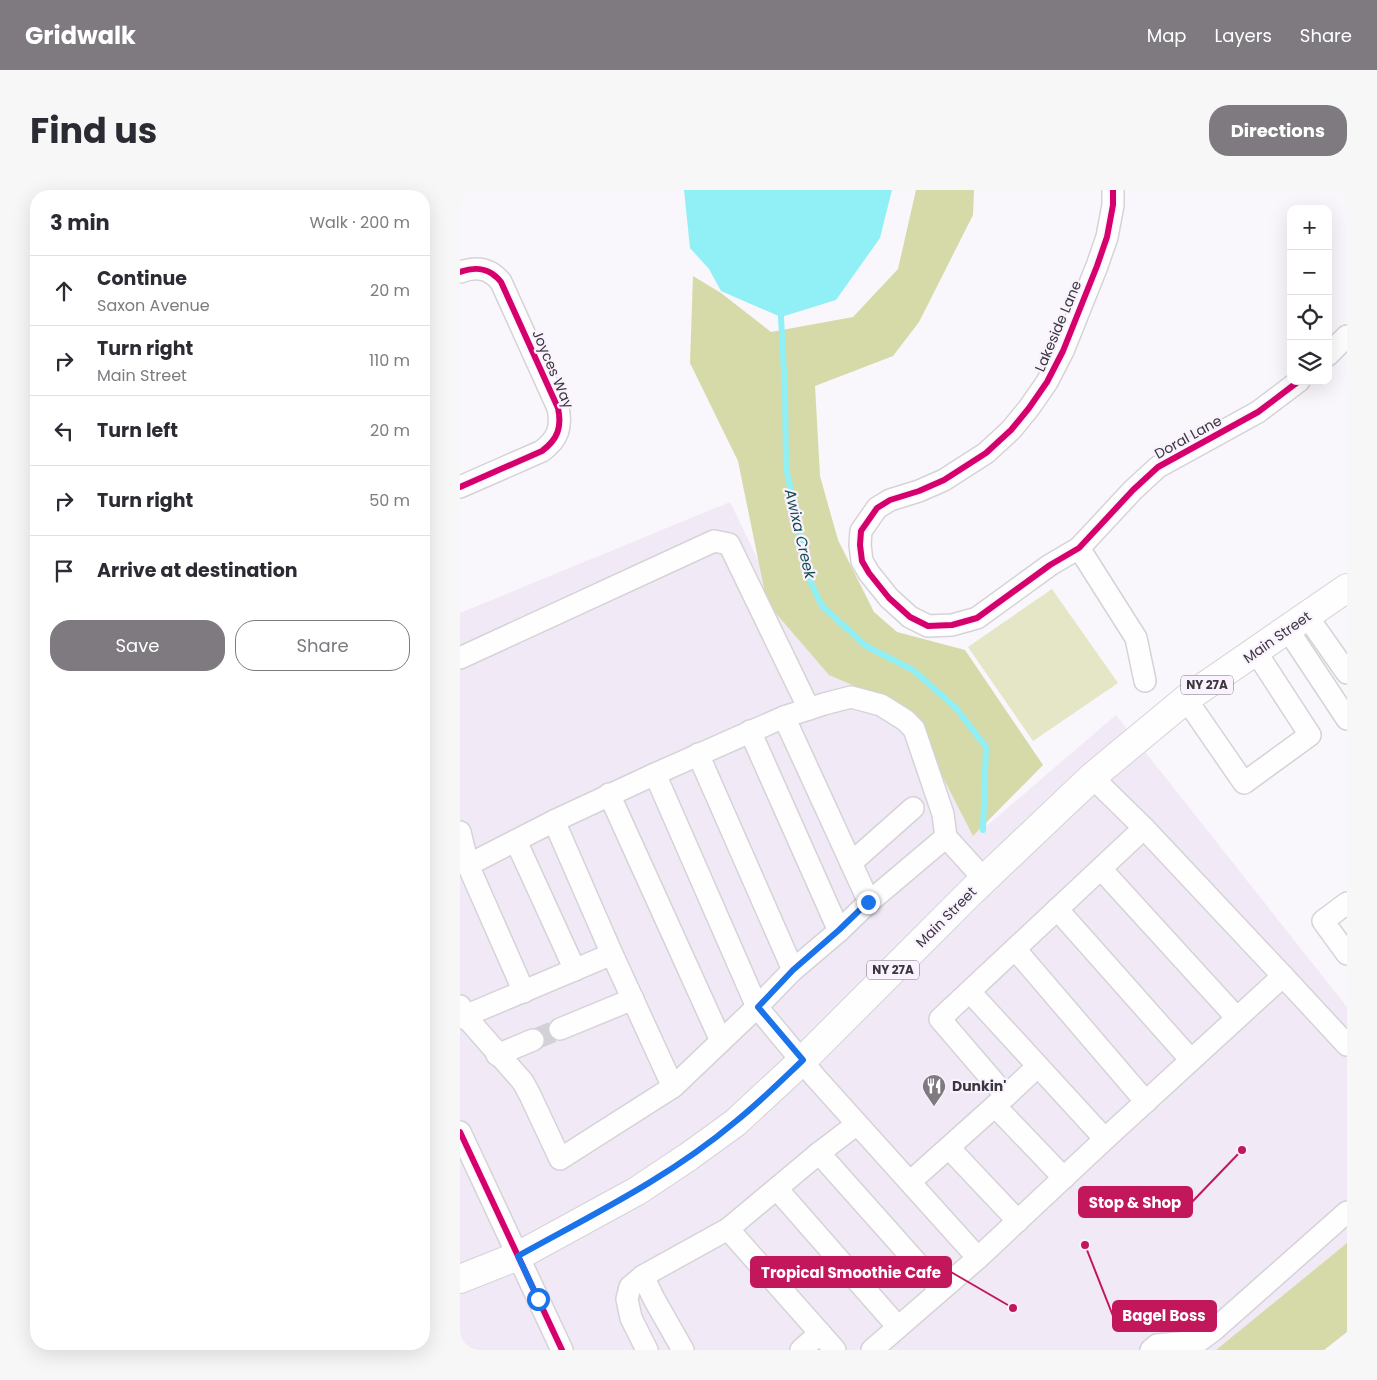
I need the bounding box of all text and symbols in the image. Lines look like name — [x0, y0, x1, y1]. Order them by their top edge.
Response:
text: Gridwalk — [25, 19, 136, 52]
text: Map — [1147, 23, 1187, 48]
text: Layers — [1215, 23, 1272, 48]
text: Share — [1300, 23, 1352, 48]
button: Directions — [1209, 105, 1347, 156]
text: Find us — [30, 106, 157, 155]
map controls — [1287, 205, 1332, 385]
button: + — [1287, 205, 1332, 250]
text: 3 min — [50, 208, 110, 237]
text: Walk · 200 m — [309, 211, 410, 234]
button: − — [1287, 250, 1332, 295]
text: Continue — [97, 265, 187, 292]
icon: ahead — [50, 277, 78, 305]
street label: Lakeside Lane — [1030, 277, 1086, 375]
text: 20 m — [370, 279, 410, 302]
text: Saxon Avenue — [97, 294, 210, 317]
button: locate — [1287, 295, 1332, 340]
street label: Joyces Way — [527, 327, 579, 411]
text: Turn right — [97, 335, 193, 362]
button: layers — [1287, 340, 1332, 385]
icon: right — [50, 347, 78, 375]
text: 110 m — [369, 349, 410, 372]
text: Main Street — [97, 364, 187, 387]
street label: Doral Lane — [1151, 410, 1225, 464]
icon: left — [50, 417, 78, 445]
text: Turn left — [97, 417, 178, 444]
text: 20 m — [370, 419, 410, 442]
water label: Awixa Creek — [780, 486, 821, 582]
icon: right — [50, 487, 78, 515]
text: Turn right — [97, 487, 193, 514]
text: 50 m — [369, 489, 410, 512]
icon: arrive — [50, 557, 78, 585]
text: Arrive at destination — [97, 557, 298, 584]
street label: Main Street — [1239, 606, 1315, 668]
button: Save — [50, 620, 225, 671]
button: Share — [235, 620, 410, 671]
road number: NY 27A — [1181, 676, 1233, 694]
street label: Main Street — [911, 882, 981, 952]
route end — [857, 891, 880, 914]
road number: NY 27A — [867, 960, 919, 980]
restaurant icon: Dunkin' — [921, 1073, 947, 1107]
place label: Dunkin' — [952, 1076, 1006, 1096]
callout: Stop & Shop — [1079, 1187, 1192, 1217]
text: Stop & Shop — [1089, 1192, 1181, 1213]
callout: Tropical Smoothie Cafe — [751, 1257, 951, 1287]
text: Tropical Smoothie Cafe — [761, 1262, 941, 1283]
route start — [527, 1288, 550, 1311]
callout: Bagel Boss — [1113, 1301, 1216, 1331]
text: Bagel Boss — [1122, 1305, 1206, 1326]

